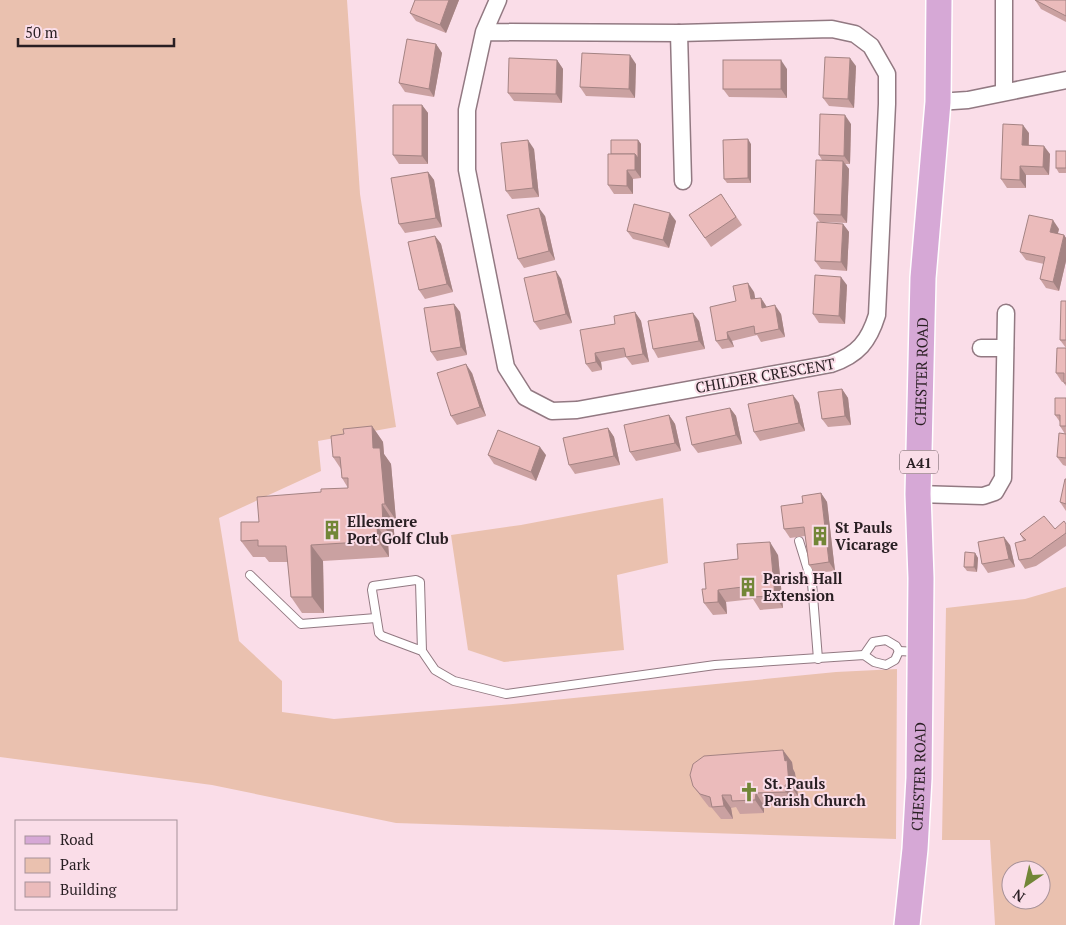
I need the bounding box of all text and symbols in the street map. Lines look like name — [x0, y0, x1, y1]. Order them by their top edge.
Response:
scale bar — [18, 15, 174, 47]
text: 50 m — [25, 22, 58, 42]
street label: CHESTER ROAD — [910, 317, 932, 426]
street label: CHILDER CRESCENT — [694, 353, 836, 397]
road number: A41 — [900, 451, 938, 474]
place label: Ellesmere Port Golf Club — [347, 511, 449, 548]
place label: St Pauls Vicarage — [835, 517, 898, 554]
building icon: Ellesmere Port Golf Club — [321, 519, 343, 541]
building icon: St Pauls Vicarage — [809, 525, 831, 547]
place label: Parish Hall Extension — [763, 568, 843, 605]
building icon: Parish Hall Extension — [737, 576, 759, 598]
street label: CHESTER ROAD — [906, 722, 930, 831]
place label: St. Pauls Parish Church — [764, 773, 866, 810]
church icon: St. Pauls Parish Church — [738, 781, 760, 803]
legend — [15, 820, 178, 910]
text: Road — [60, 829, 93, 849]
text: Park — [60, 854, 90, 874]
north arrow — [1001, 860, 1051, 910]
text: Building — [60, 879, 118, 899]
text: N — [1008, 885, 1028, 907]

